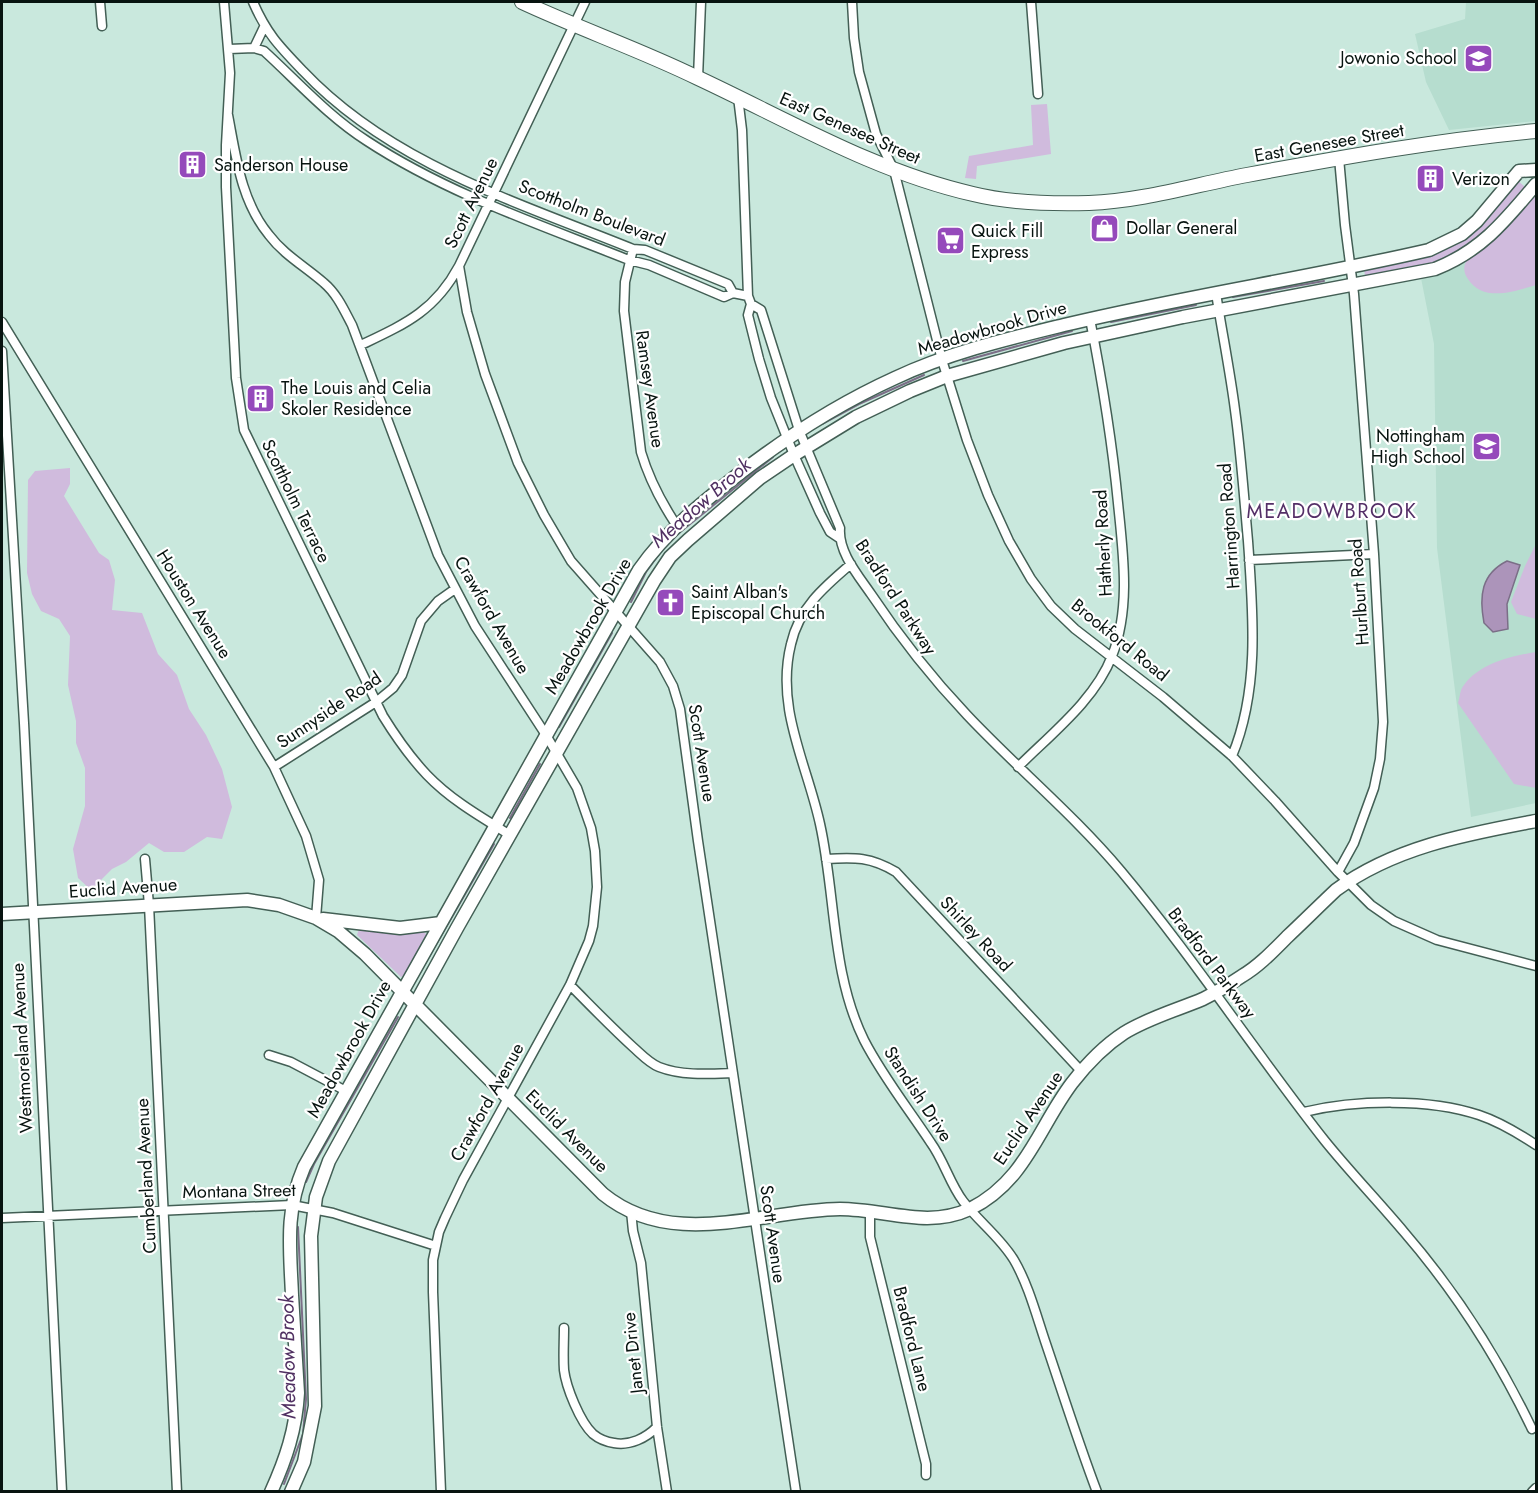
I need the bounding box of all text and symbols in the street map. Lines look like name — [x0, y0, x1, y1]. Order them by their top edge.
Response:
school or university icon: Jowonio School — [1462, 42, 1494, 74]
place label: Jowonio School — [1338, 45, 1457, 71]
street label: East Genesee Street — [775, 85, 925, 171]
street label: East Genesee Street — [1252, 117, 1407, 169]
building icon: Sanderson House — [177, 149, 209, 181]
place label: Sanderson House — [214, 152, 348, 178]
street label: Scott Avenue — [438, 153, 504, 253]
building icon: Verizon — [1415, 163, 1447, 195]
place label: Verizon — [1452, 166, 1510, 192]
street label: Scottholm Boulevard — [515, 173, 669, 253]
shop icon: Dollar General — [1089, 212, 1121, 244]
place label: Dollar General — [1126, 215, 1238, 241]
place label: Quick Fill Express — [971, 218, 1043, 265]
supermarket icon: Quick Fill Express — [934, 225, 966, 257]
street label: Meadowbrook Drive — [915, 294, 1069, 362]
street label: Ramsey Avenue — [629, 329, 671, 449]
place label: The Louis and Celia Skoler Residence — [281, 375, 431, 422]
building icon: The Louis and Celia Skoler Residence — [244, 382, 276, 414]
place label: Nottingham High School — [1371, 423, 1465, 470]
school or university icon: Nottingham High School — [1470, 430, 1502, 462]
street label: Scottholm Terrace — [255, 435, 337, 567]
water label: Meadow Brook — [645, 450, 759, 555]
street label: Harrington Road — [1212, 462, 1246, 590]
street label: Hatherly Road — [1087, 489, 1119, 597]
district label: MEADOWBROOK — [1247, 497, 1417, 526]
street label: Bradford Parkway — [849, 534, 943, 660]
street label: Hurlburt Road — [1342, 538, 1376, 646]
street label: Houston Avenue — [150, 544, 238, 664]
street label: Crawford Avenue — [448, 551, 536, 679]
street label: Meadowbrook Drive — [538, 553, 638, 699]
place label: Saint Alban's Episcopal Church — [691, 579, 825, 626]
church icon: Saint Alban's Episcopal Church — [654, 586, 686, 618]
street label: Brookford Road — [1066, 592, 1174, 688]
street label: Sunnyside Road — [271, 665, 387, 755]
street label: Scott Avenue — [681, 702, 723, 804]
street label: Euclid Avenue — [68, 871, 178, 905]
street label: Shirley Road — [934, 890, 1018, 978]
street label: Bradford Parkway — [1162, 902, 1262, 1024]
street label: Westmoreland Avenue — [5, 962, 39, 1134]
street label: Meadowbrook Drive — [300, 975, 398, 1123]
street label: Crawford Avenue — [444, 1038, 530, 1166]
street label: Standish Drive — [877, 1041, 959, 1147]
street label: Euclid Avenue — [987, 1066, 1069, 1170]
street label: Euclid Avenue — [519, 1083, 615, 1179]
street label: Cumberland Avenue — [129, 1098, 163, 1254]
street label: Montana Street — [182, 1177, 297, 1205]
street label: Scott Avenue — [753, 1183, 793, 1285]
street label: Bradford Lane — [886, 1284, 938, 1394]
water label: Meadow Brook — [272, 1293, 304, 1419]
street label: Janet Drive — [616, 1311, 650, 1397]

